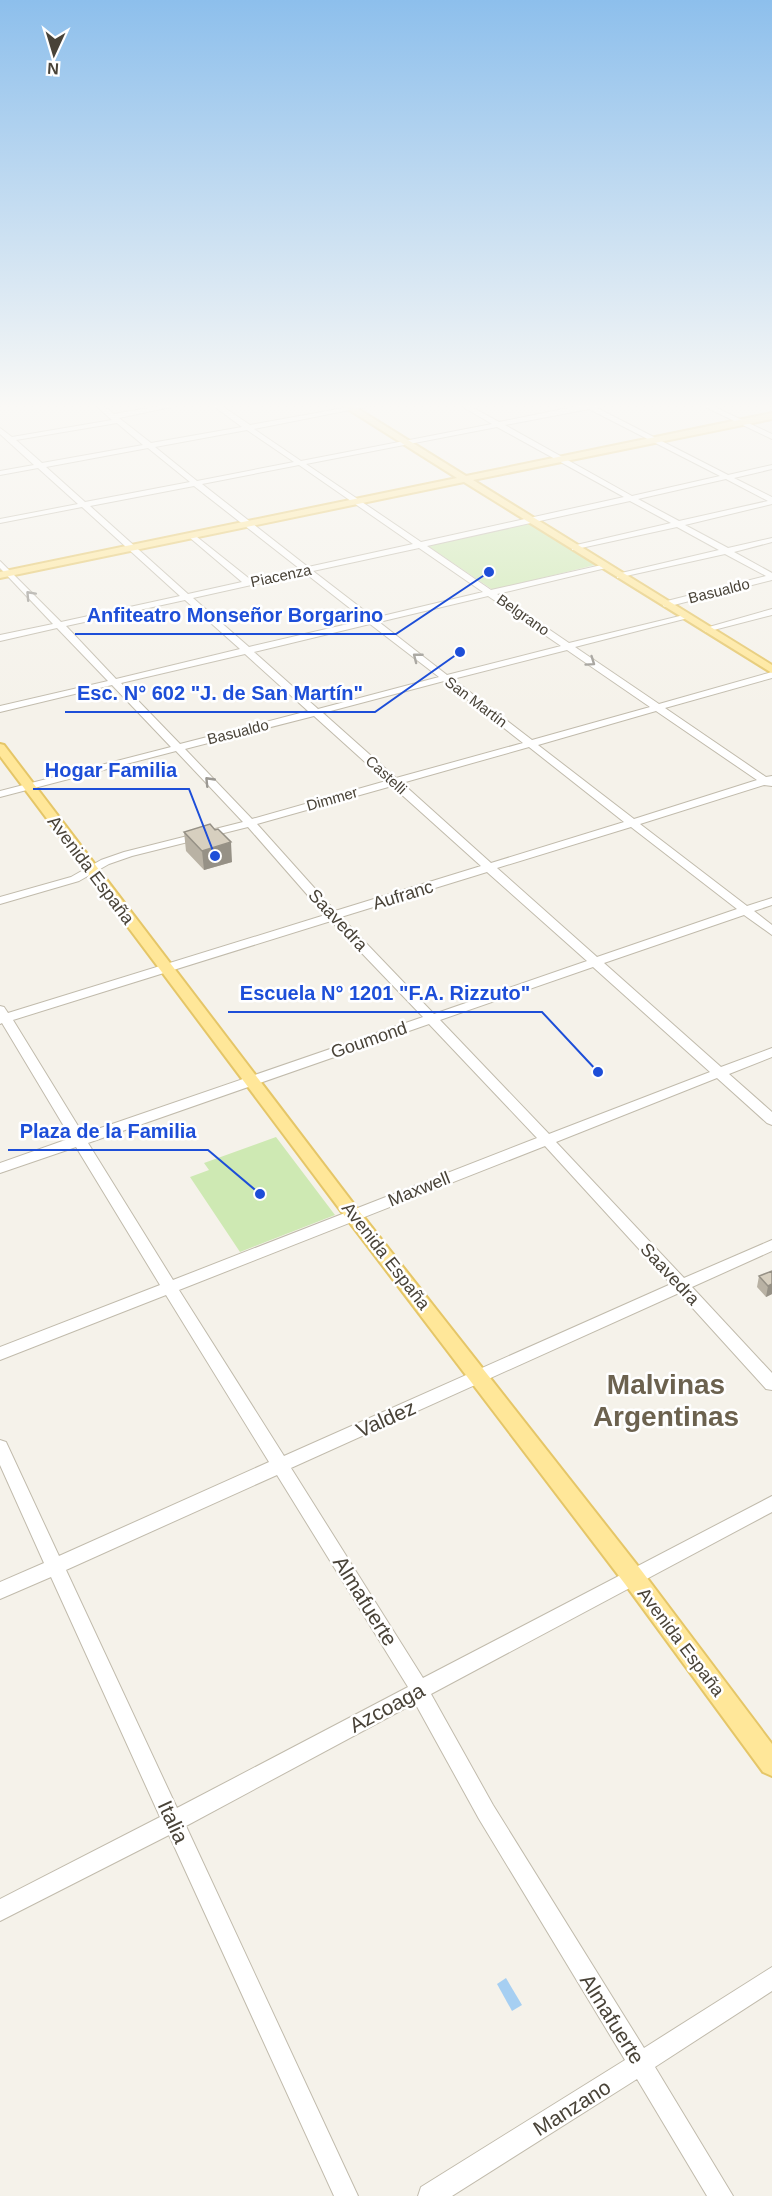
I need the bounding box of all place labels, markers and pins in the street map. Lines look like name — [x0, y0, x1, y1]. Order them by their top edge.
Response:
callout: Anfiteatro Monseñor Borgarino — [75, 596, 396, 634]
callout: Esc. N° 602 "J. de San Martín" — [65, 674, 375, 712]
callout: Hogar Familia — [33, 751, 189, 789]
callout: Escuela N° 1201 "F.A. Rizzuto" — [228, 974, 542, 1012]
callout: Plaza de la Familia — [8, 1112, 208, 1150]

